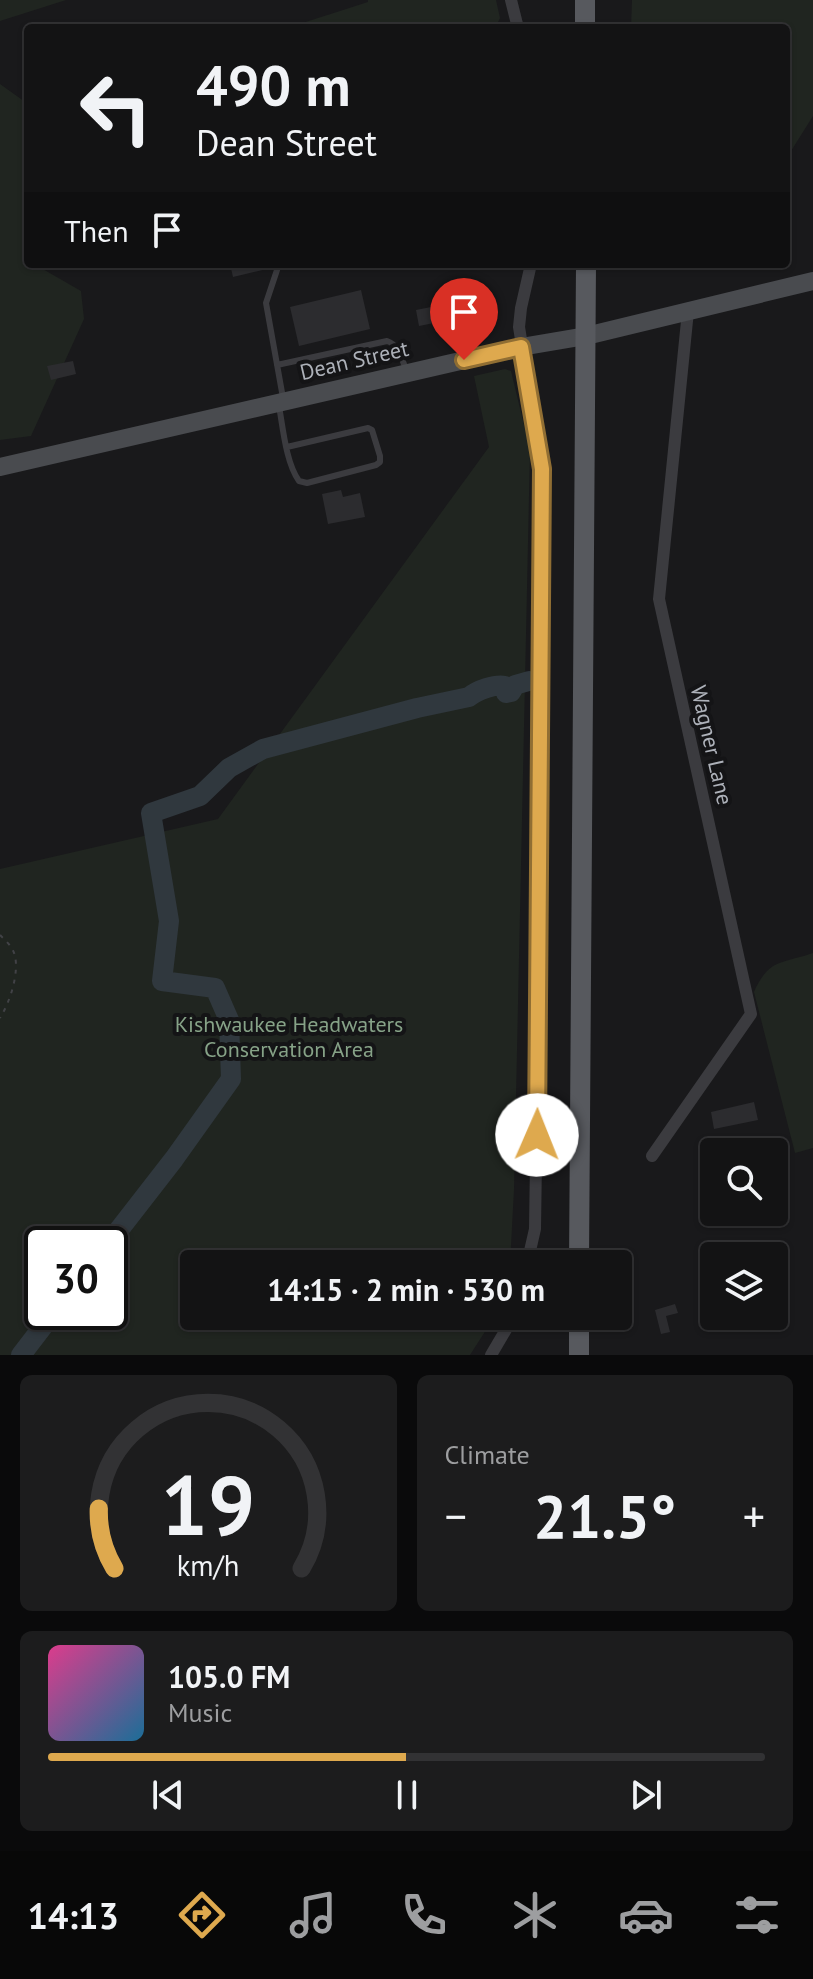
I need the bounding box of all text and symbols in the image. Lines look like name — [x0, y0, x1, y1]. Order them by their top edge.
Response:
text: 490 m — [196, 49, 351, 121]
icon: left — [64, 56, 168, 160]
text: Dean Street — [196, 119, 377, 166]
icon: arrive — [145, 208, 189, 252]
text: Then — [64, 211, 129, 250]
pin — [430, 278, 498, 360]
icon: arrive — [442, 290, 486, 334]
street label: Dean Street — [297, 334, 412, 386]
street label: Wagner Lane — [685, 683, 739, 807]
park label: Kishwaukee Headwaters Conservation Area — [175, 1010, 403, 1063]
position arrow — [495, 1093, 579, 1177]
map controls — [700, 1138, 788, 1330]
button: search — [700, 1138, 788, 1226]
speed limit sign: 30 — [24, 1226, 128, 1330]
button: layers — [700, 1242, 788, 1330]
text: 14:15 · 2 min · 530 m — [267, 1270, 545, 1309]
text: Climate — [445, 1438, 530, 1471]
text: 19 — [161, 1450, 255, 1558]
text: 21.5° — [533, 1477, 676, 1555]
text: − — [445, 1487, 467, 1544]
text: + — [743, 1487, 765, 1544]
text: km/h — [177, 1547, 240, 1584]
text: 105.0 FM — [168, 1657, 290, 1696]
text: Music — [168, 1696, 232, 1729]
icon: previous — [146, 1773, 190, 1817]
icon: pause — [385, 1773, 429, 1817]
icon: next — [624, 1773, 668, 1817]
icon: directions — [174, 1887, 230, 1943]
icon: music — [285, 1887, 341, 1943]
icon: phone — [396, 1887, 452, 1943]
icon: climate — [507, 1887, 563, 1943]
icon: car — [618, 1887, 674, 1943]
icon: filters — [729, 1887, 785, 1943]
text: 14:13 — [28, 1892, 119, 1939]

